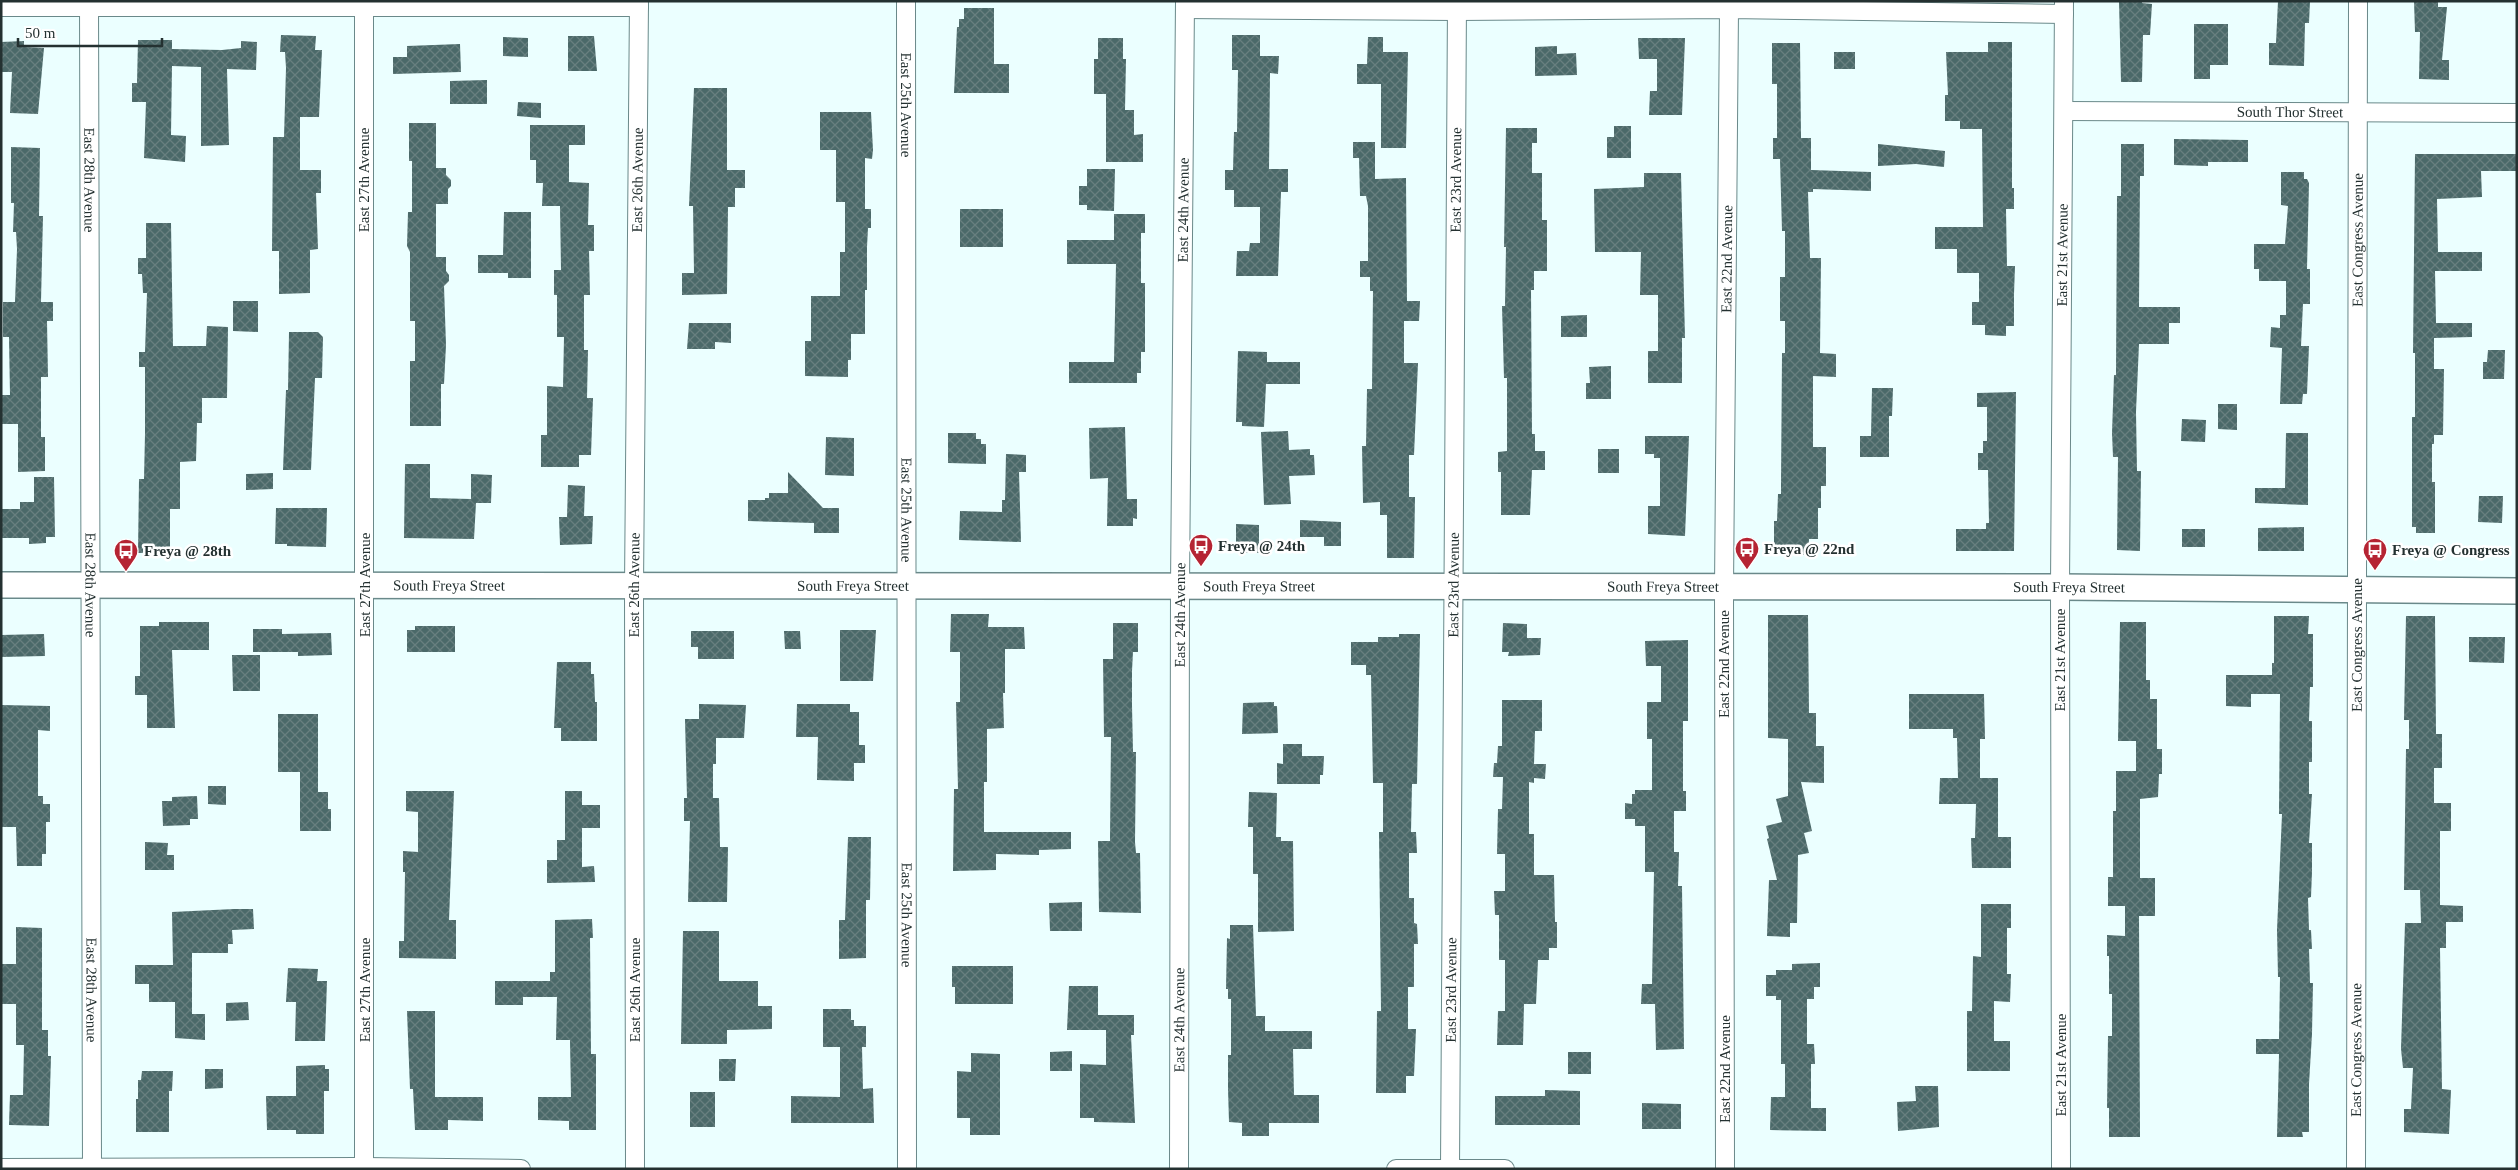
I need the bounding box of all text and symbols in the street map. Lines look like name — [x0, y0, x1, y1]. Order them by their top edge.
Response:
scale bar — [18, 15, 161, 47]
text: 50 m — [25, 25, 56, 41]
street label: East 25th Avenue — [898, 53, 914, 158]
street label: South Thor Street — [2237, 104, 2344, 120]
street label: East 27th Avenue — [356, 127, 372, 232]
street label: East 26th Avenue — [629, 127, 646, 232]
street label: East 23rd Avenue — [1448, 127, 1464, 233]
street label: East 28th Avenue — [81, 128, 98, 233]
street label: East 24th Avenue — [1175, 157, 1192, 262]
street label: East Congress Avenue — [2349, 173, 2366, 307]
street label: East 21st Avenue — [2054, 203, 2071, 307]
street label: East 22nd Avenue — [1718, 205, 1735, 313]
street label: East 25th Avenue — [898, 458, 914, 563]
street label: East 27th Avenue — [357, 532, 373, 637]
street label: East 26th Avenue — [626, 532, 642, 637]
street label: East 23rd Avenue — [1445, 532, 1462, 638]
street label: East 28th Avenue — [82, 533, 99, 638]
bus stop icon: Freya @ 24th — [1188, 533, 1214, 567]
bus stop icon: Freya @ 22nd — [1734, 536, 1760, 570]
bus stop icon: Freya @ Congress — [2362, 537, 2388, 571]
bus stop icon: Freya @ 28th — [113, 538, 139, 572]
place label: Freya @ 24th — [1218, 538, 1306, 554]
place label: Freya @ 22nd — [1764, 541, 1855, 557]
place label: Freya @ Congress — [2392, 542, 2510, 558]
place label: Freya @ 28th — [144, 543, 232, 559]
street label: East 24th Avenue — [1172, 562, 1188, 667]
street label: South Freya Street — [393, 577, 506, 593]
street label: South Freya Street — [797, 578, 910, 594]
street label: South Freya Street — [1203, 578, 1316, 594]
street label: East Congress Avenue — [2349, 578, 2365, 712]
street label: South Freya Street — [1607, 579, 1720, 595]
street label: South Freya Street — [2013, 579, 2126, 596]
street label: East 21st Avenue — [2052, 608, 2068, 712]
street label: East 22nd Avenue — [1716, 610, 1732, 718]
street label: East 25th Avenue — [899, 863, 915, 968]
street label: East 27th Avenue — [357, 937, 373, 1042]
street label: East 26th Avenue — [627, 937, 643, 1042]
street label: East 23rd Avenue — [1443, 937, 1459, 1043]
street label: East 28th Avenue — [83, 938, 100, 1043]
street label: East 24th Avenue — [1171, 967, 1187, 1072]
street label: East Congress Avenue — [2348, 983, 2364, 1117]
street label: East 21st Avenue — [2053, 1013, 2069, 1117]
street label: East 22nd Avenue — [1717, 1015, 1733, 1123]

